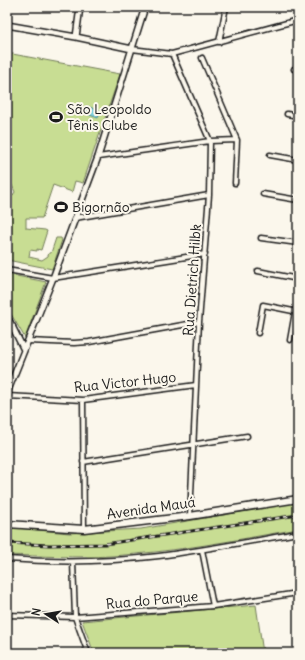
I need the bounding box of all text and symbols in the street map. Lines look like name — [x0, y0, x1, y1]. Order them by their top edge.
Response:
place label: São Leopoldo Tênis Clube — [67, 100, 152, 134]
sports icon: São Leopoldo Tênis Clube — [48, 109, 64, 125]
place label: Bigornão — [72, 198, 130, 216]
sports icon: Bigornão — [53, 199, 69, 215]
street label: Rua Dietrich Hilbk — [179, 223, 205, 337]
street label: Rua Victor Hugo — [73, 368, 177, 396]
street label: Avenida Mauá — [106, 493, 196, 523]
street label: Rua do Parque — [105, 587, 199, 613]
north arrow — [26, 594, 66, 634]
text: N — [29, 607, 44, 617]

